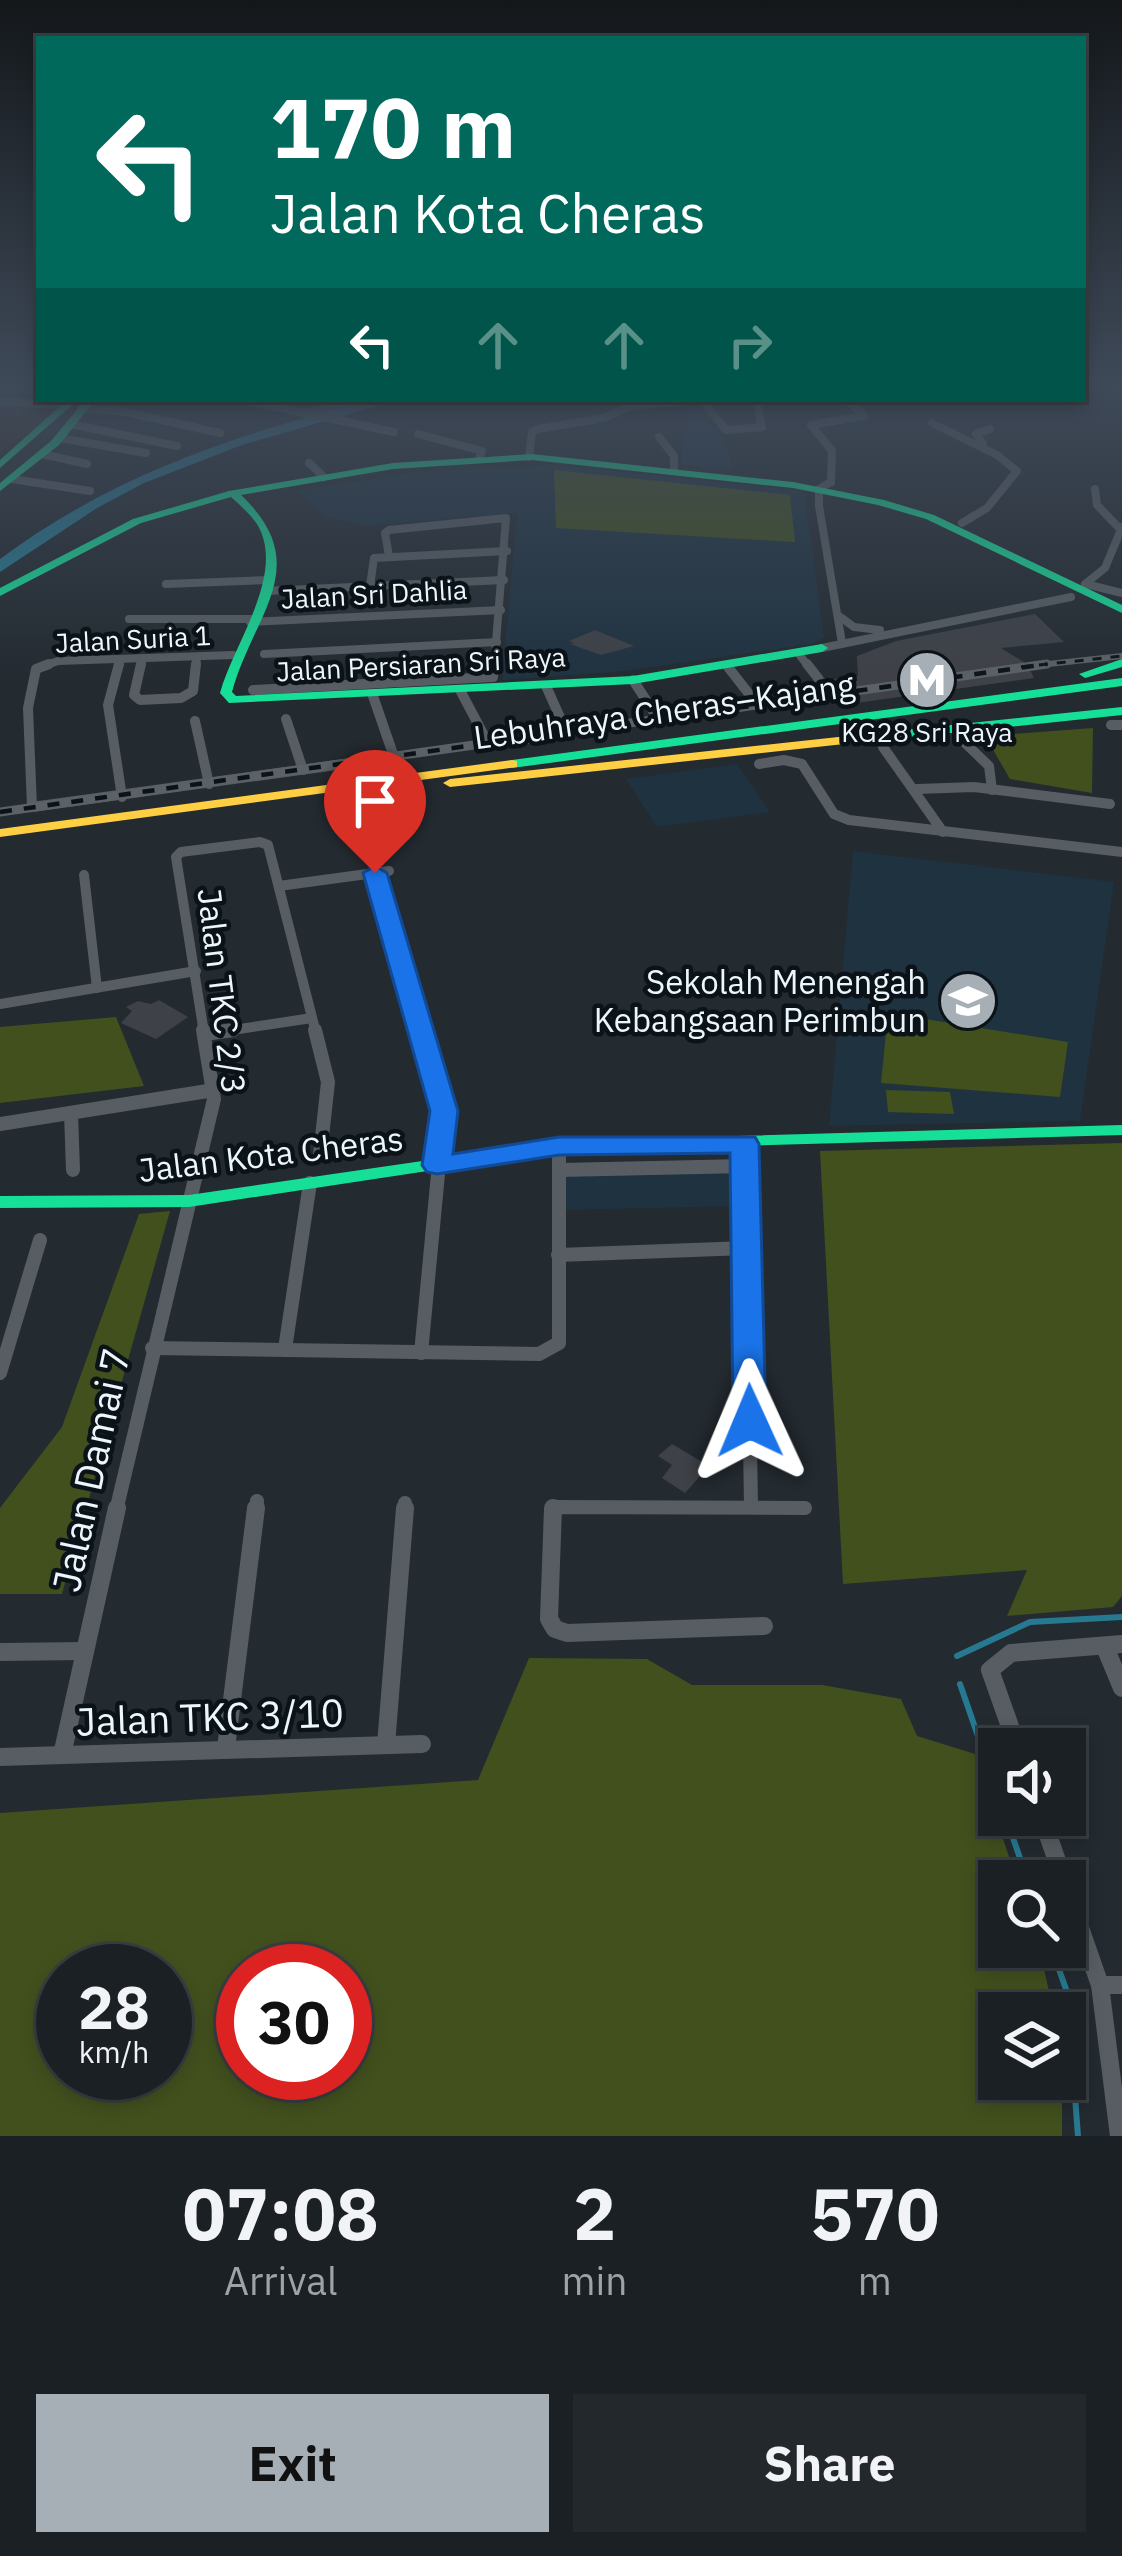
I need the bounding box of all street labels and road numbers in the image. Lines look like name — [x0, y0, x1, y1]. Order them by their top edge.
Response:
street label: Jalan Sri Dahlia — [280, 571, 468, 616]
street label: Jalan Suria 1 — [54, 617, 212, 660]
street label: Jalan Persiaran Sri Raya — [275, 638, 567, 689]
street label: Lebuhraya Cheras–Kajang — [471, 662, 858, 759]
street label: Jalan TKC 2/3 — [189, 886, 256, 1096]
street label: Jalan Kota Cheras — [136, 1116, 406, 1191]
street label: Jalan Damai 7 — [40, 1343, 141, 1596]
street label: Jalan TKC 3/10 — [75, 1686, 345, 1747]

